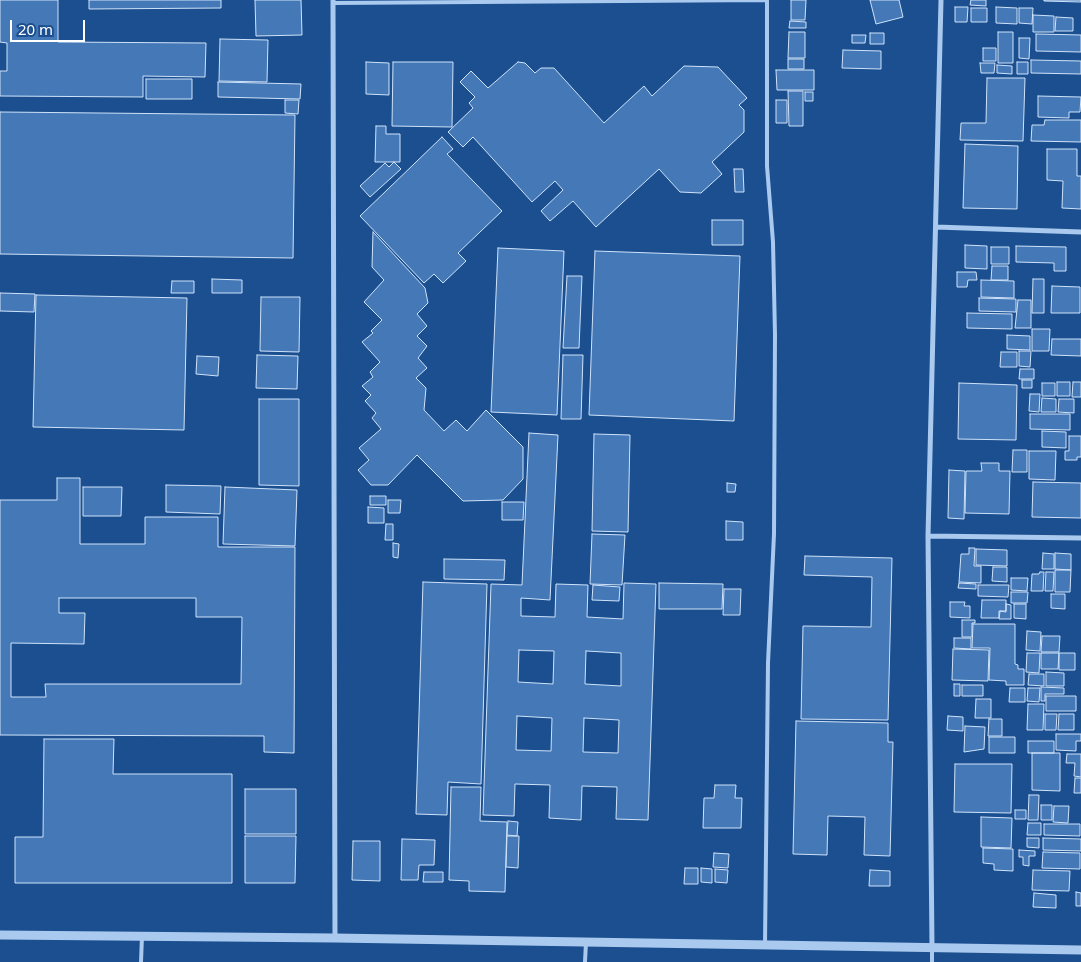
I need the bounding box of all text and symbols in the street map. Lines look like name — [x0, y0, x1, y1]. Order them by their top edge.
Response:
scale bar — [12, 10, 88, 42]
text: 20 m — [18, 19, 53, 39]

